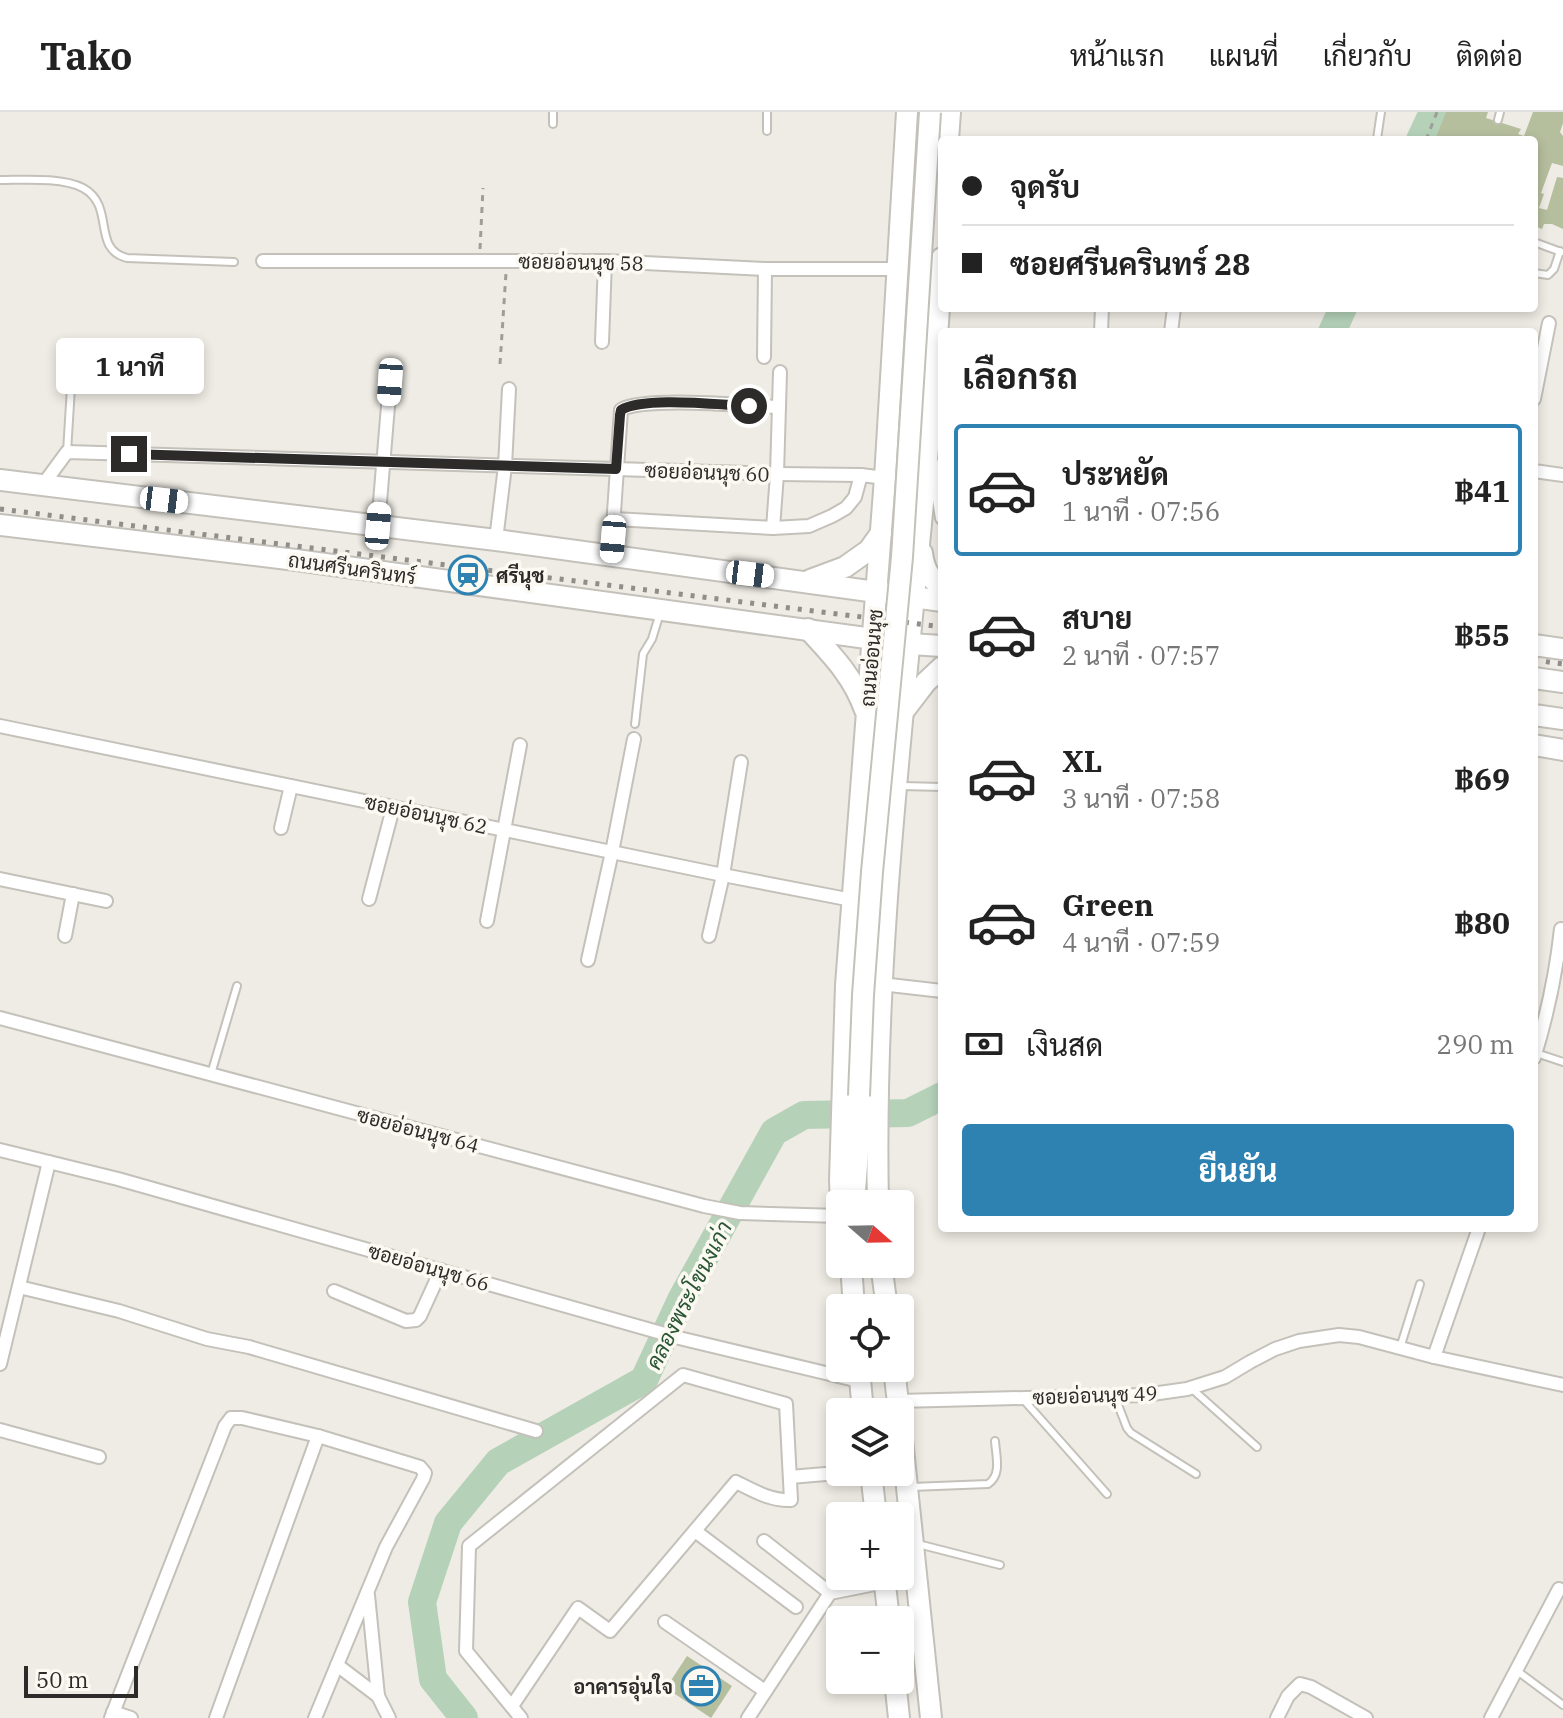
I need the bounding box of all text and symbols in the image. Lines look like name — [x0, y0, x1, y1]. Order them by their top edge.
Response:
text: Tako — [40, 31, 132, 80]
text: หน้าแรก — [1070, 37, 1165, 74]
text: แผนที่ — [1209, 37, 1279, 74]
text: เกี่ยวกับ — [1323, 37, 1412, 74]
text: ติดต่อ — [1456, 37, 1523, 74]
text: จุดรับ — [1010, 167, 1080, 206]
text: ซอยศรีนครินทร์ 28 — [1010, 244, 1250, 283]
street label: ซอยอ่อนนุช 58 — [518, 247, 644, 278]
callout: 1 นาที — [55, 338, 203, 394]
text: 1 นาที — [95, 349, 165, 383]
text: เลือกรถ — [962, 352, 1078, 399]
car — [376, 357, 404, 407]
route start — [731, 388, 767, 424]
route end — [111, 436, 147, 472]
icon: car — [966, 454, 1038, 526]
text: ประหยัด — [1062, 454, 1169, 493]
street label: ซอยอ่อนนุช 60 — [644, 456, 770, 489]
text: ฿41 — [1454, 471, 1510, 510]
car — [139, 485, 189, 515]
text: 1 นาที · 07:56 — [1062, 494, 1220, 528]
car — [364, 501, 392, 551]
car — [599, 514, 627, 564]
street label: ถนนศรีนครินทร์ — [286, 546, 418, 590]
station icon: ศรีนุช — [447, 554, 489, 596]
car — [725, 559, 775, 589]
place label: ศรีนุช — [496, 562, 544, 591]
icon: car — [966, 598, 1038, 670]
text: สบาย — [1062, 598, 1132, 637]
street label: ถนนอ่อนนุช — [853, 608, 890, 708]
text: ฿55 — [1454, 615, 1510, 654]
text: 2 นาที · 07:57 — [1062, 638, 1220, 672]
text: XL — [1062, 741, 1102, 780]
icon: car — [966, 742, 1038, 814]
text: ฿69 — [1454, 759, 1510, 798]
text: 3 นาที · 07:58 — [1062, 781, 1220, 815]
street label: ซอยอ่อนนุช 62 — [362, 788, 490, 841]
text: Green — [1062, 885, 1154, 924]
icon: car — [966, 886, 1038, 958]
text: ฿80 — [1454, 903, 1510, 942]
text: 4 นาที · 07:59 — [1062, 925, 1220, 959]
icon: cash — [962, 1022, 1006, 1066]
text: เงินสด — [1026, 1025, 1103, 1064]
text: 290 m — [1436, 1027, 1514, 1061]
street label: ซอยอ่อนนุช 64 — [354, 1101, 482, 1160]
button: ยืนยัน — [962, 1124, 1514, 1216]
north arrow — [826, 1190, 914, 1278]
map controls — [826, 1190, 914, 1694]
water label: คลองพระโขนงเก่า — [638, 1216, 738, 1374]
street label: ซอยอ่อนนุช 66 — [365, 1237, 493, 1298]
button: locate — [826, 1294, 914, 1382]
street label: ซอยอ่อนนุช 49 — [1032, 1379, 1158, 1412]
button: layers — [826, 1398, 914, 1486]
button: + — [826, 1502, 914, 1590]
button: − — [826, 1606, 914, 1694]
scale bar — [24, 1662, 138, 1698]
text: 50 m — [36, 1665, 88, 1694]
office icon: อาคารอุ่นใจ — [680, 1665, 722, 1707]
place label: อาคารอุ่นใจ — [573, 1673, 673, 1702]

